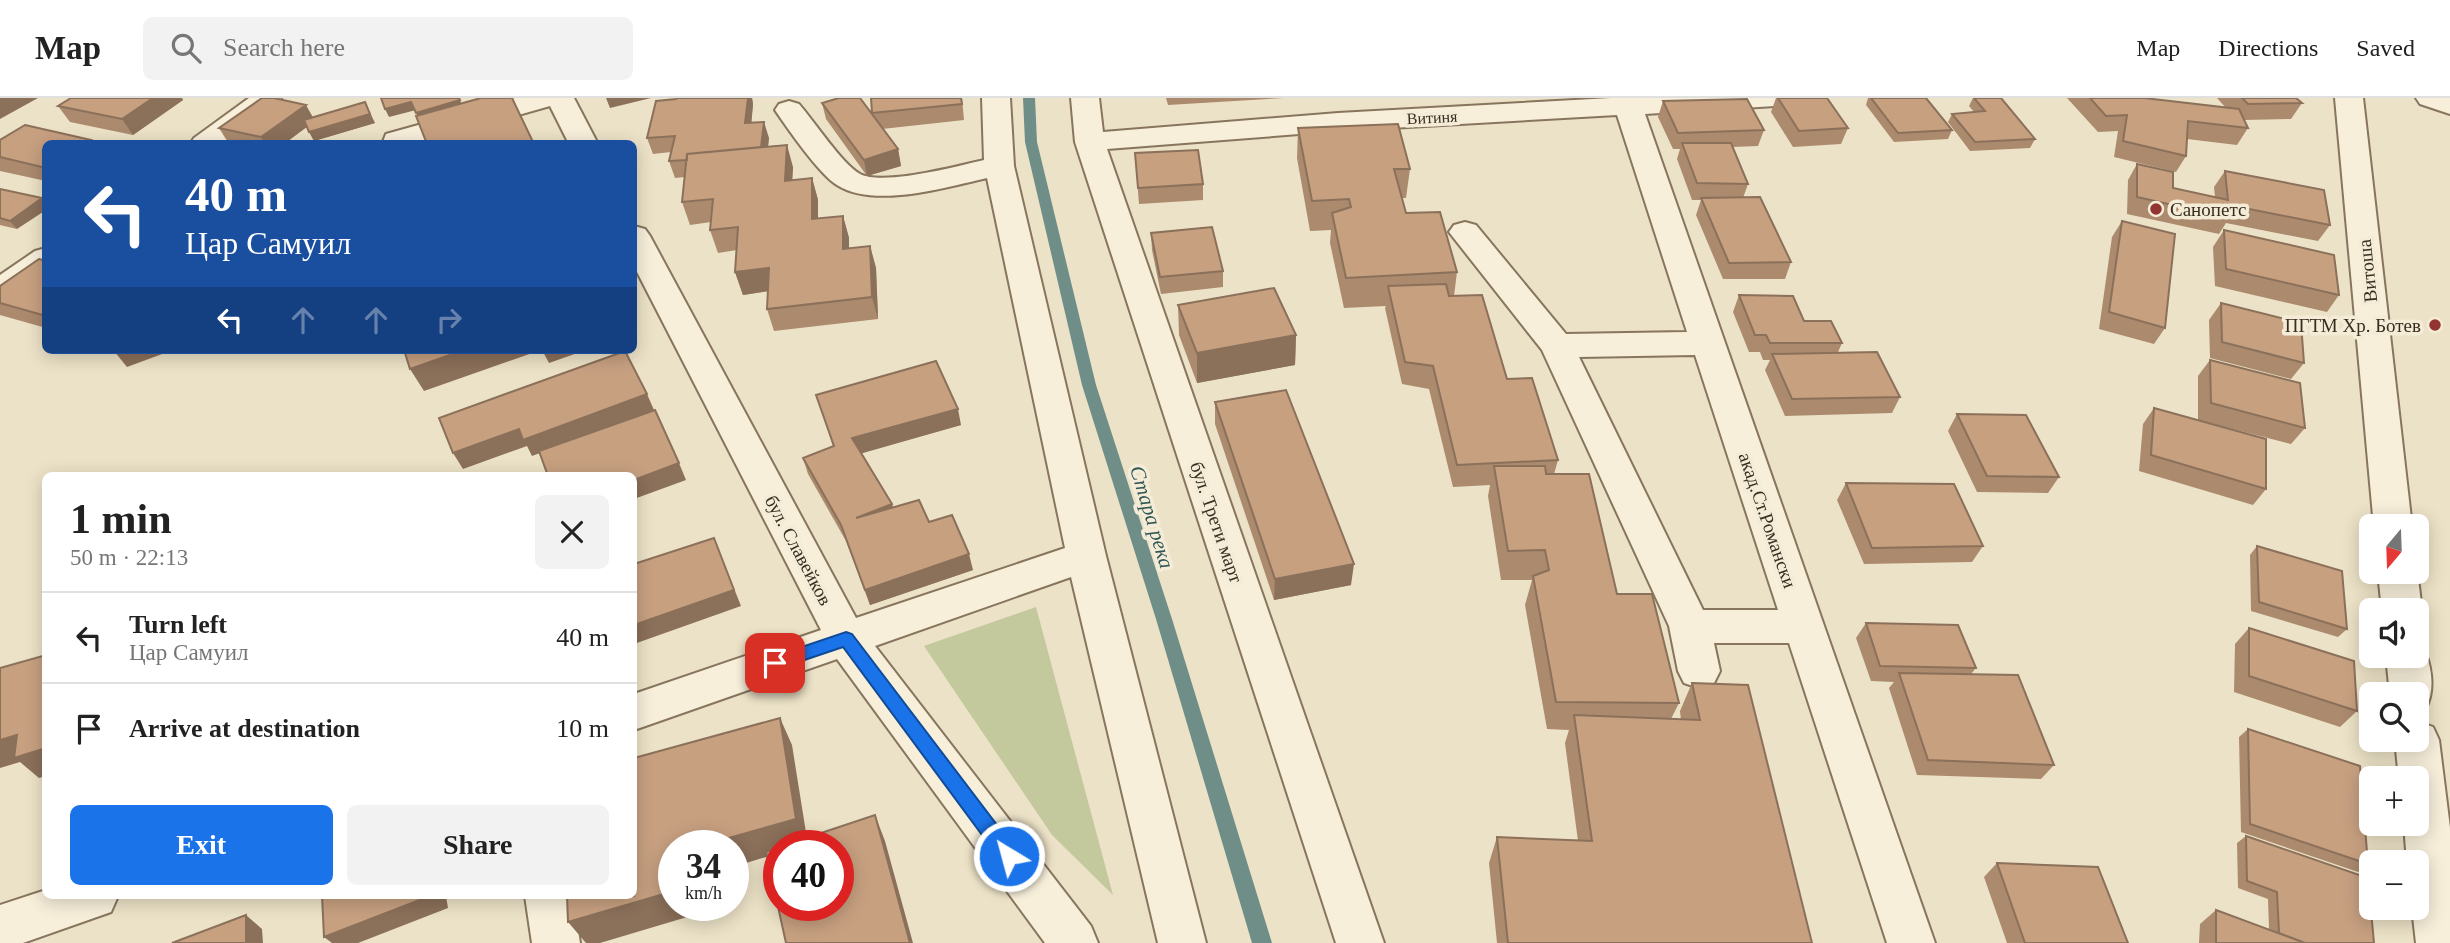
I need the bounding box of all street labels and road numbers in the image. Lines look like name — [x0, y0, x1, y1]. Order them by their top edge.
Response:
street label: Витиня — [1406, 108, 1458, 127]
street label: Витоша — [2354, 238, 2381, 304]
street label: акад.Ст.Романски — [1735, 450, 1801, 591]
street label: бул. Трети март — [1186, 459, 1247, 586]
street label: бул. Славейков — [761, 492, 836, 609]

